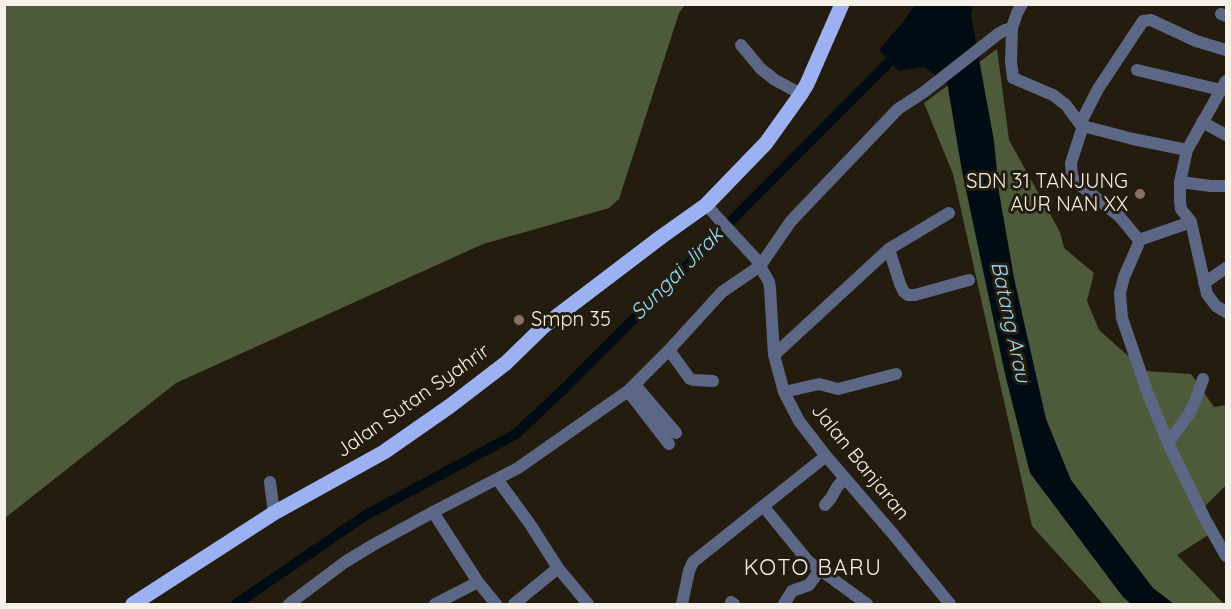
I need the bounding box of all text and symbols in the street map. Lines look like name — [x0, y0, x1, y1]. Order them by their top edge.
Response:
place label: SDN 31 TANJUNG AUR NAN XX — [966, 170, 1128, 217]
marker: SDN 31 TANJUNG AUR NAN XX — [1133, 187, 1147, 201]
water label: Sungai Jirak — [626, 223, 728, 325]
water label: Batang Arau — [985, 259, 1035, 385]
place label: Smpn 35 — [531, 308, 611, 332]
marker: Smpn 35 — [512, 313, 526, 327]
street label: Jalan Sutan Syahrir — [332, 339, 494, 463]
street label: Jalan Banjaran — [806, 399, 914, 525]
district label: KOTO BARU — [744, 555, 882, 581]

